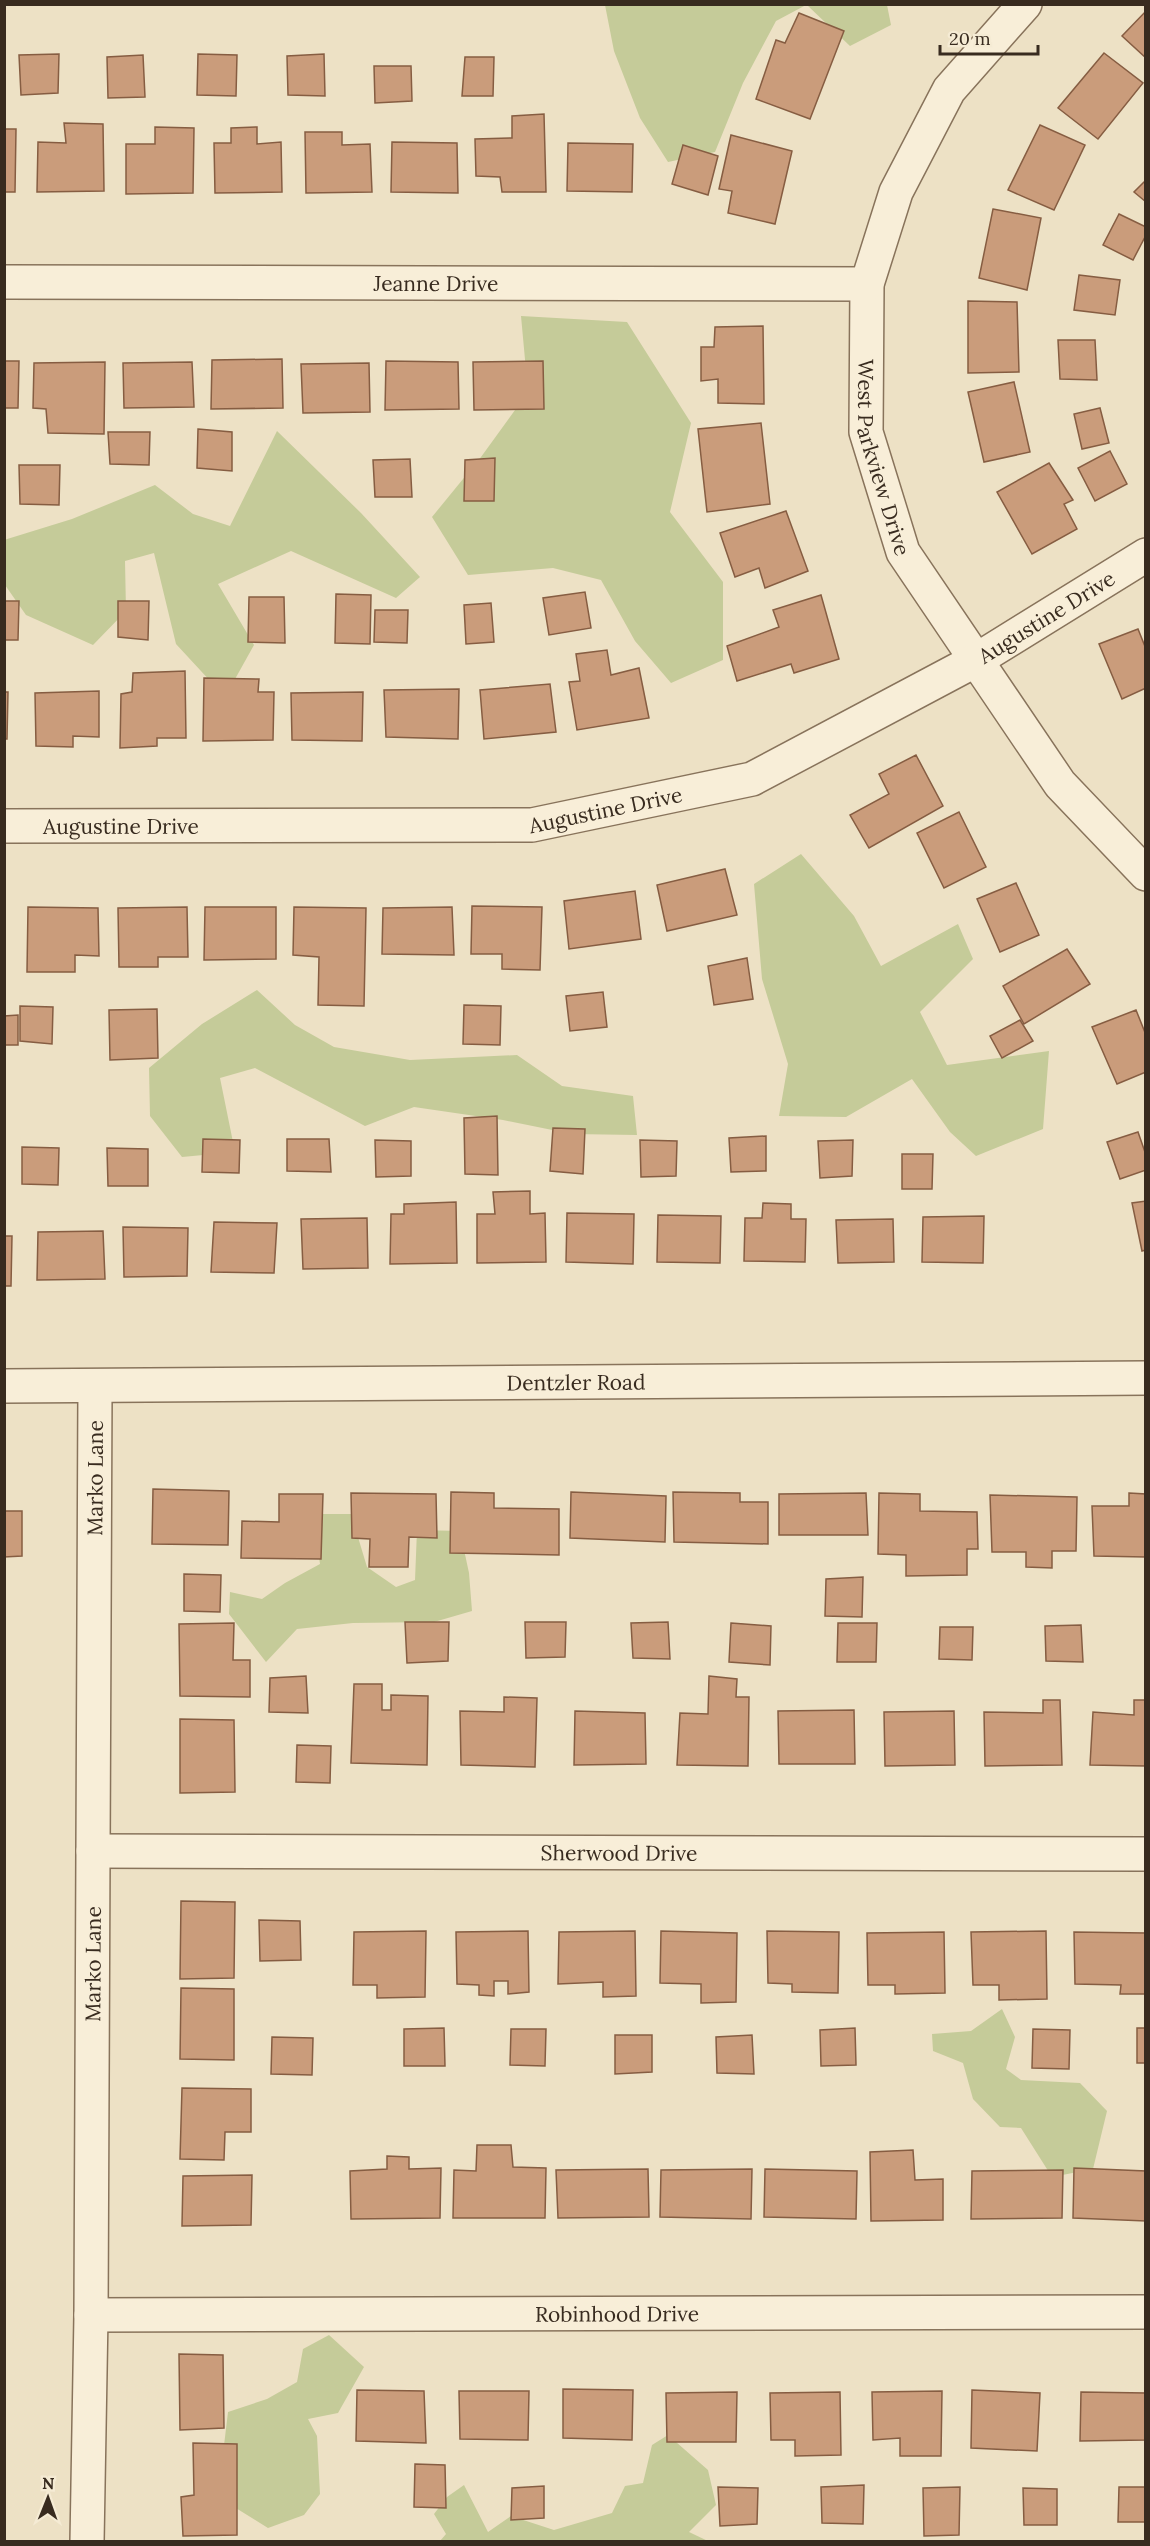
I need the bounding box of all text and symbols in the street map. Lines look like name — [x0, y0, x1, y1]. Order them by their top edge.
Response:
scale bar — [940, 18, 1038, 56]
text: 20 m — [949, 27, 991, 50]
street label: Jeanne Drive — [373, 269, 498, 297]
street label: West Parkview Drive — [852, 359, 917, 559]
street label: Augustine Drive — [972, 564, 1120, 670]
street label: Augustine Drive — [525, 780, 684, 839]
street label: Augustine Drive — [42, 812, 199, 839]
street label: Dentzler Road — [506, 1368, 646, 1396]
street label: Marko Lane — [81, 1420, 108, 1536]
street label: Sherwood Drive — [540, 1839, 698, 1866]
street label: Marko Lane — [79, 1906, 106, 2022]
street label: Robinhood Drive — [535, 2300, 699, 2327]
north arrow — [18, 2468, 78, 2528]
text: N — [42, 2473, 55, 2493]

